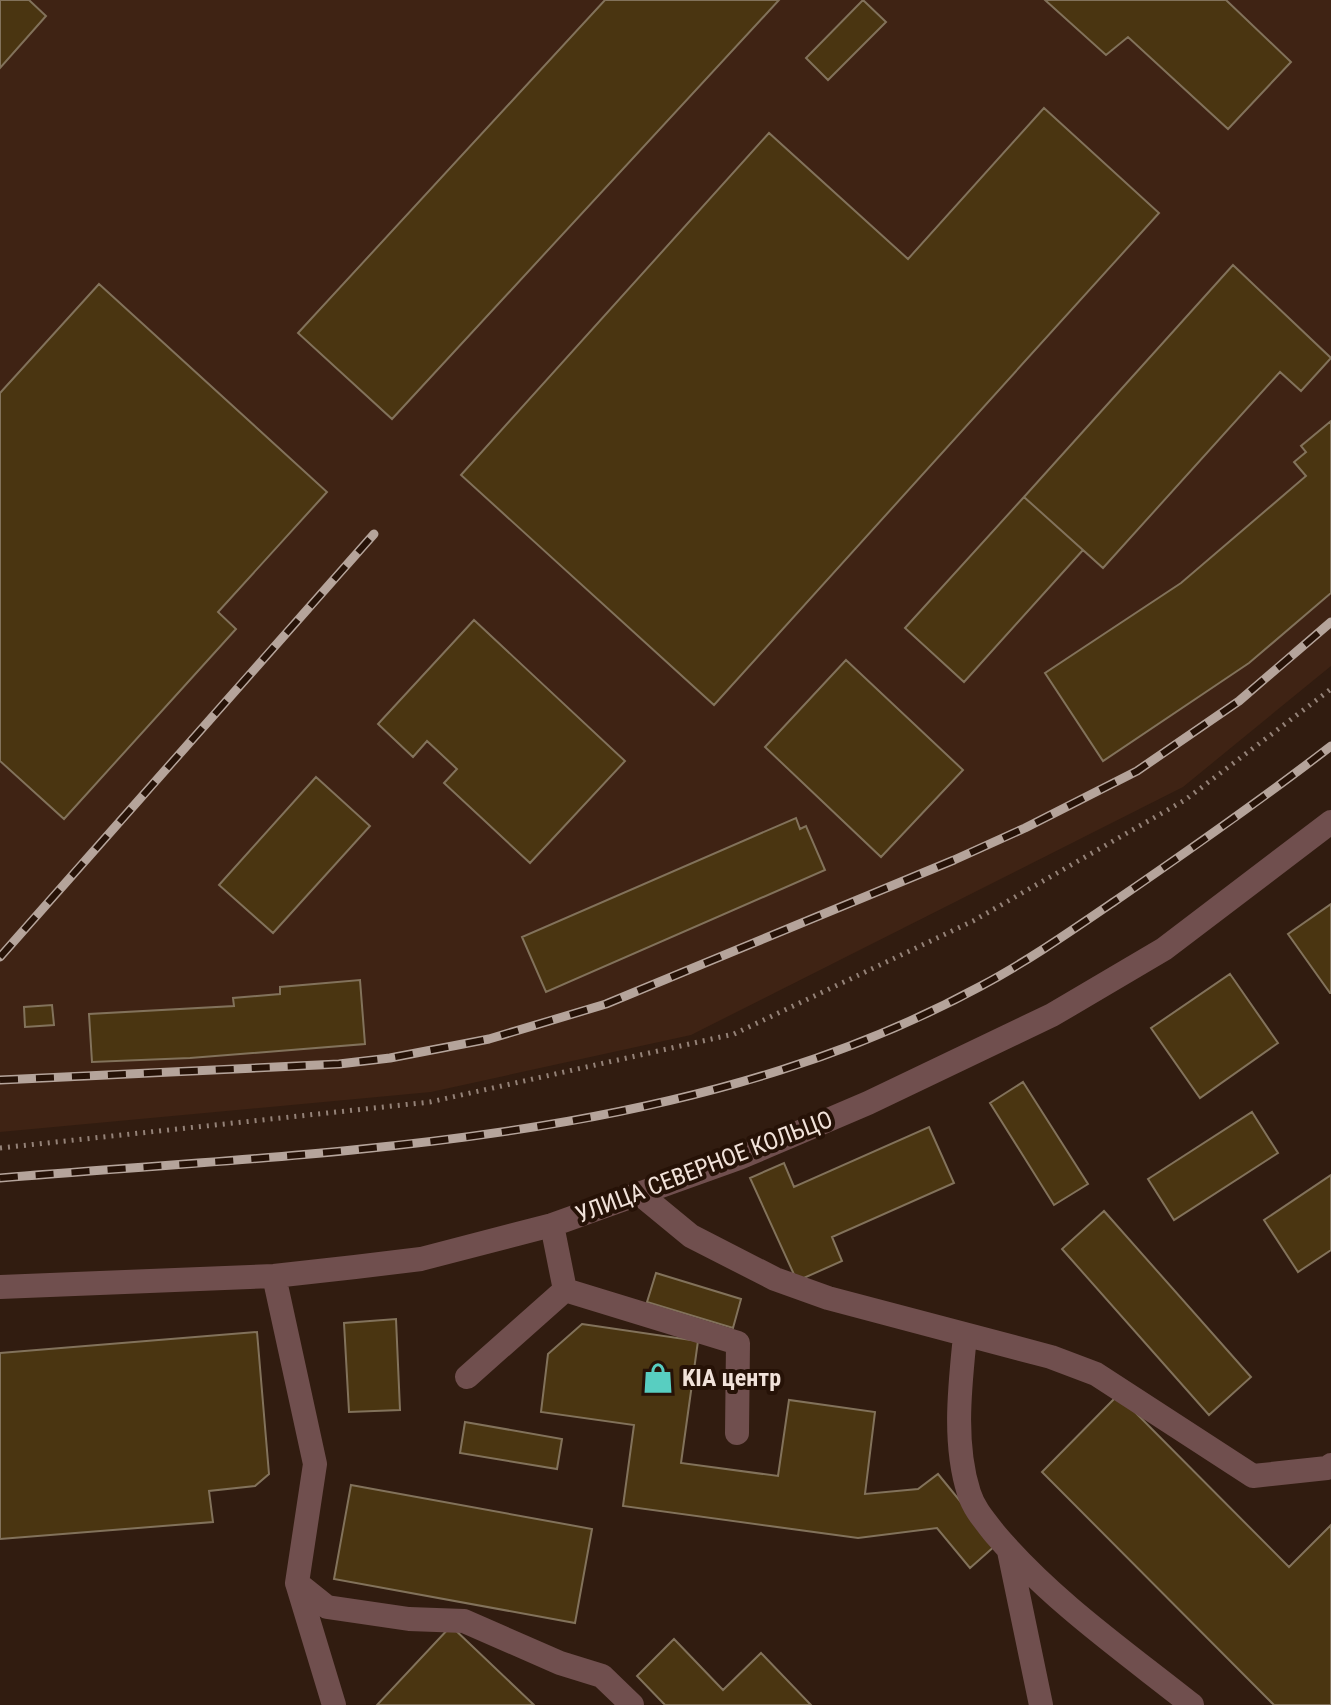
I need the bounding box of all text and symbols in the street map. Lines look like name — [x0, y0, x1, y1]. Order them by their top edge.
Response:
street label: УЛИЦА СЕВЕРНОЕ КОЛЬЦО — [572, 1105, 836, 1229]
shop icon: KIA центр — [641, 1361, 675, 1395]
place label: KIA центр — [682, 1364, 781, 1392]

